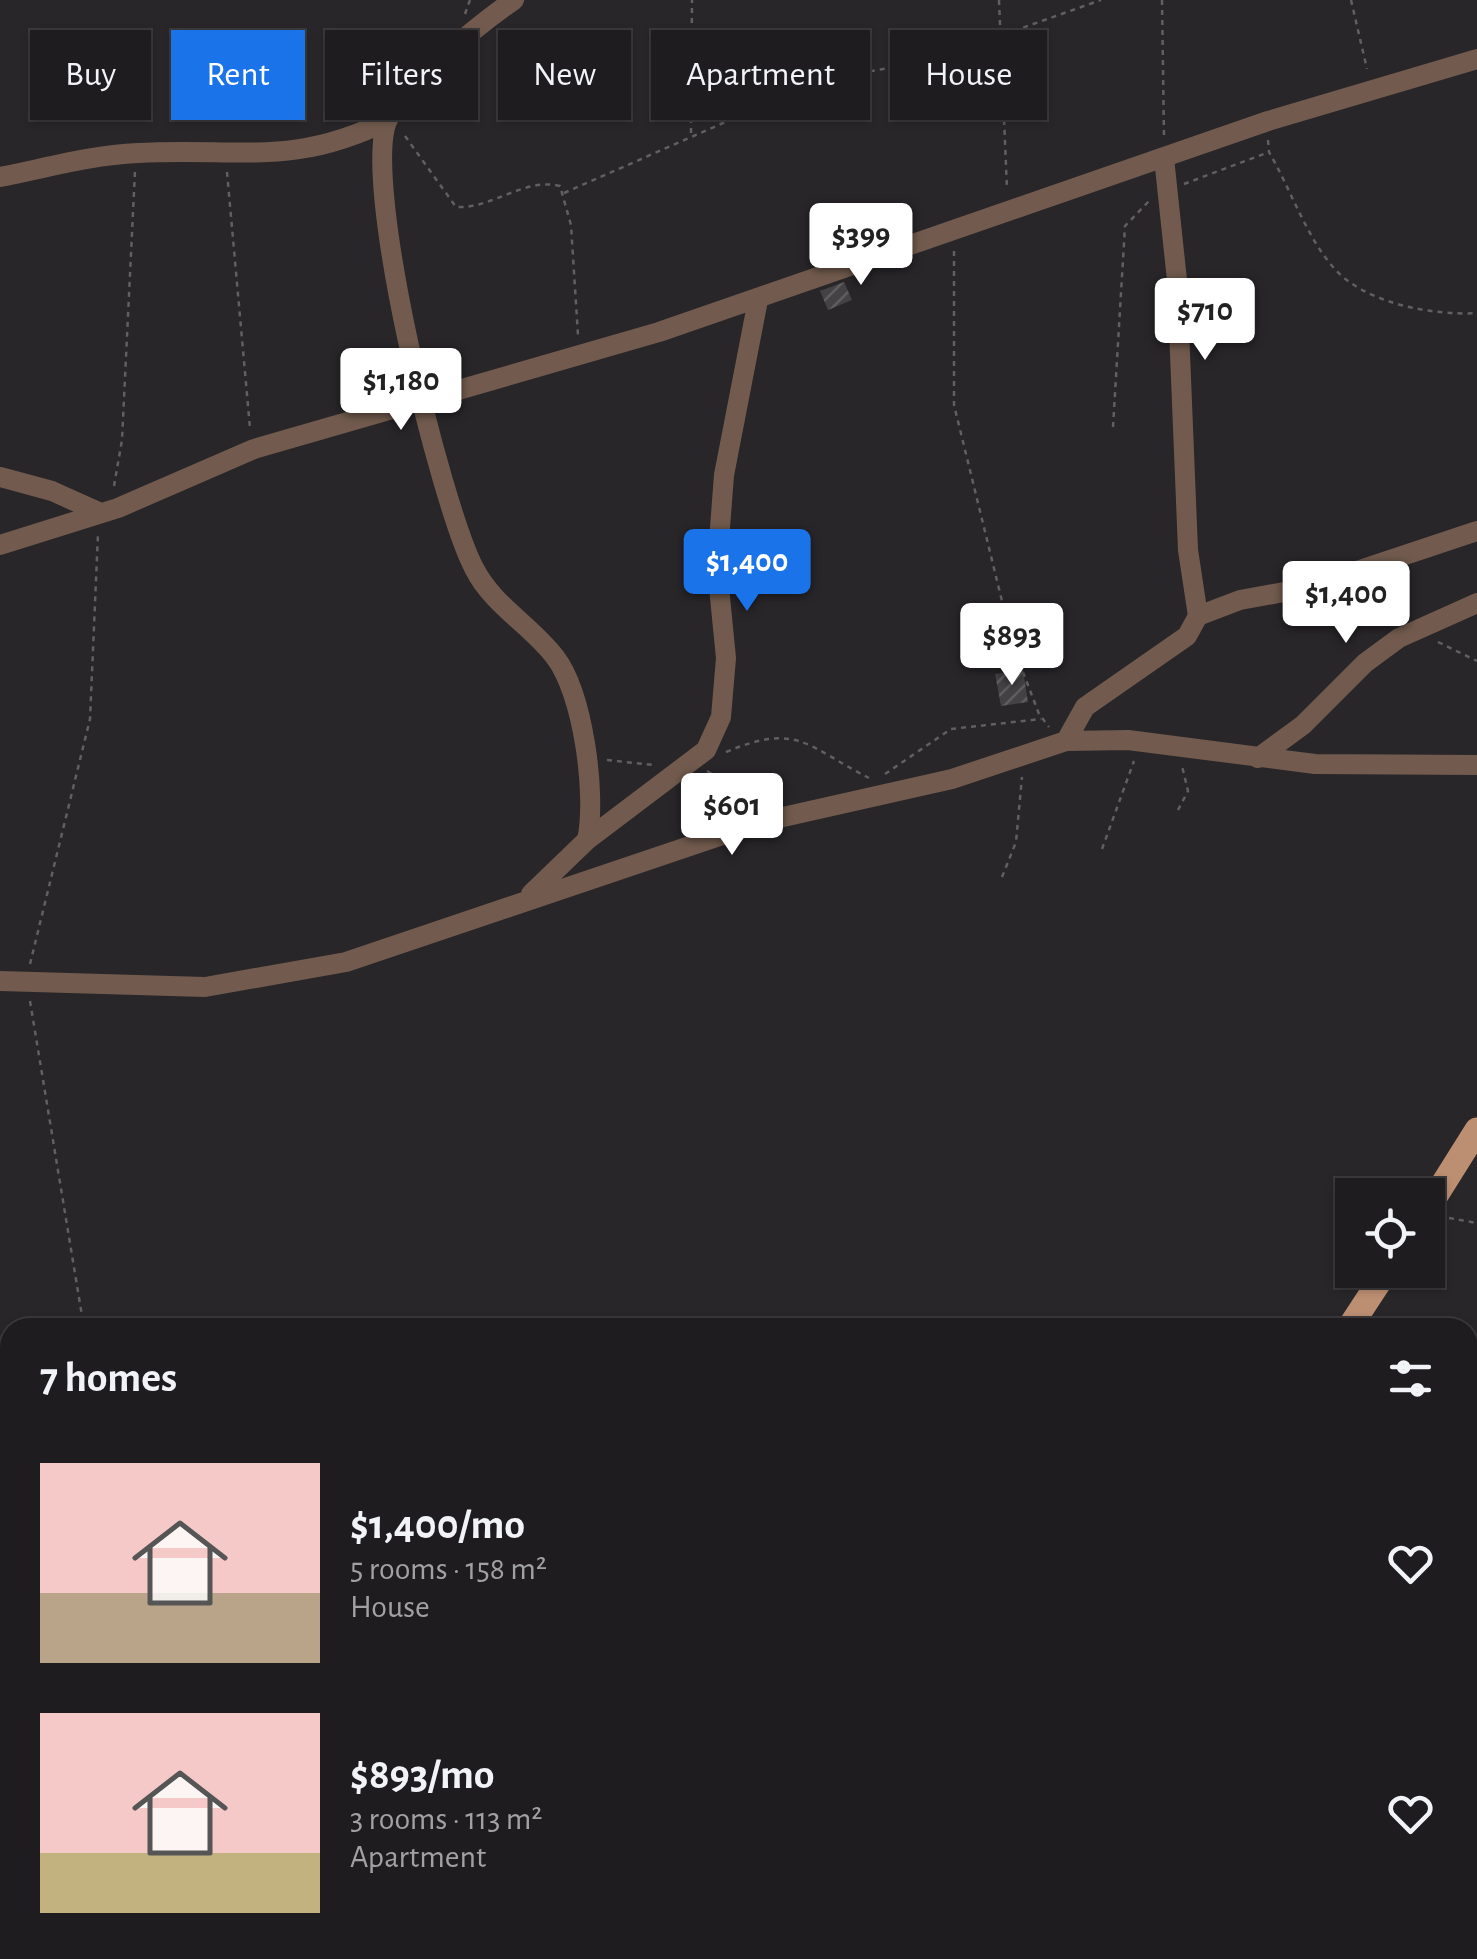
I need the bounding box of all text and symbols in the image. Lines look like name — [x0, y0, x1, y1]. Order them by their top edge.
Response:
chip: Buy — [30, 30, 151, 120]
chip: Rent — [171, 30, 305, 120]
chip: Filters — [325, 30, 478, 120]
chip: New — [498, 30, 631, 120]
chip: Apartment — [651, 30, 870, 120]
chip: House — [890, 30, 1047, 120]
pin: $399 — [802, 203, 920, 288]
text: $399 — [831, 219, 891, 251]
pin: $710 — [1146, 278, 1264, 363]
text: $710 — [1177, 294, 1233, 326]
pin: $1,180 — [320, 348, 482, 433]
text: $1,180 — [362, 364, 440, 396]
pin: $1,400 — [666, 529, 828, 614]
text: $1,400 — [706, 545, 788, 577]
pin: $1,400 — [1265, 561, 1427, 646]
text: $1,400 — [1305, 577, 1387, 609]
pin: $893 — [953, 603, 1071, 688]
text: $893 — [982, 619, 1042, 651]
pin: $601 — [673, 773, 791, 858]
text: $601 — [703, 789, 761, 821]
map controls — [1335, 1178, 1445, 1288]
button: locate — [1335, 1178, 1445, 1288]
icon: filters — [1383, 1351, 1438, 1406]
text: 7 homes — [40, 1357, 177, 1399]
icon: home — [120, 1503, 240, 1623]
text: $1,400/mo — [350, 1504, 525, 1546]
icon: heart — [1383, 1536, 1438, 1591]
text: 5 rooms · 158 m² — [350, 1553, 547, 1585]
text: House — [350, 1591, 430, 1623]
icon: home — [120, 1753, 240, 1873]
text: $893/mo — [350, 1754, 495, 1796]
icon: heart — [1383, 1786, 1438, 1841]
text: 3 rooms · 113 m² — [350, 1803, 542, 1835]
text: Apartment — [350, 1841, 486, 1873]

